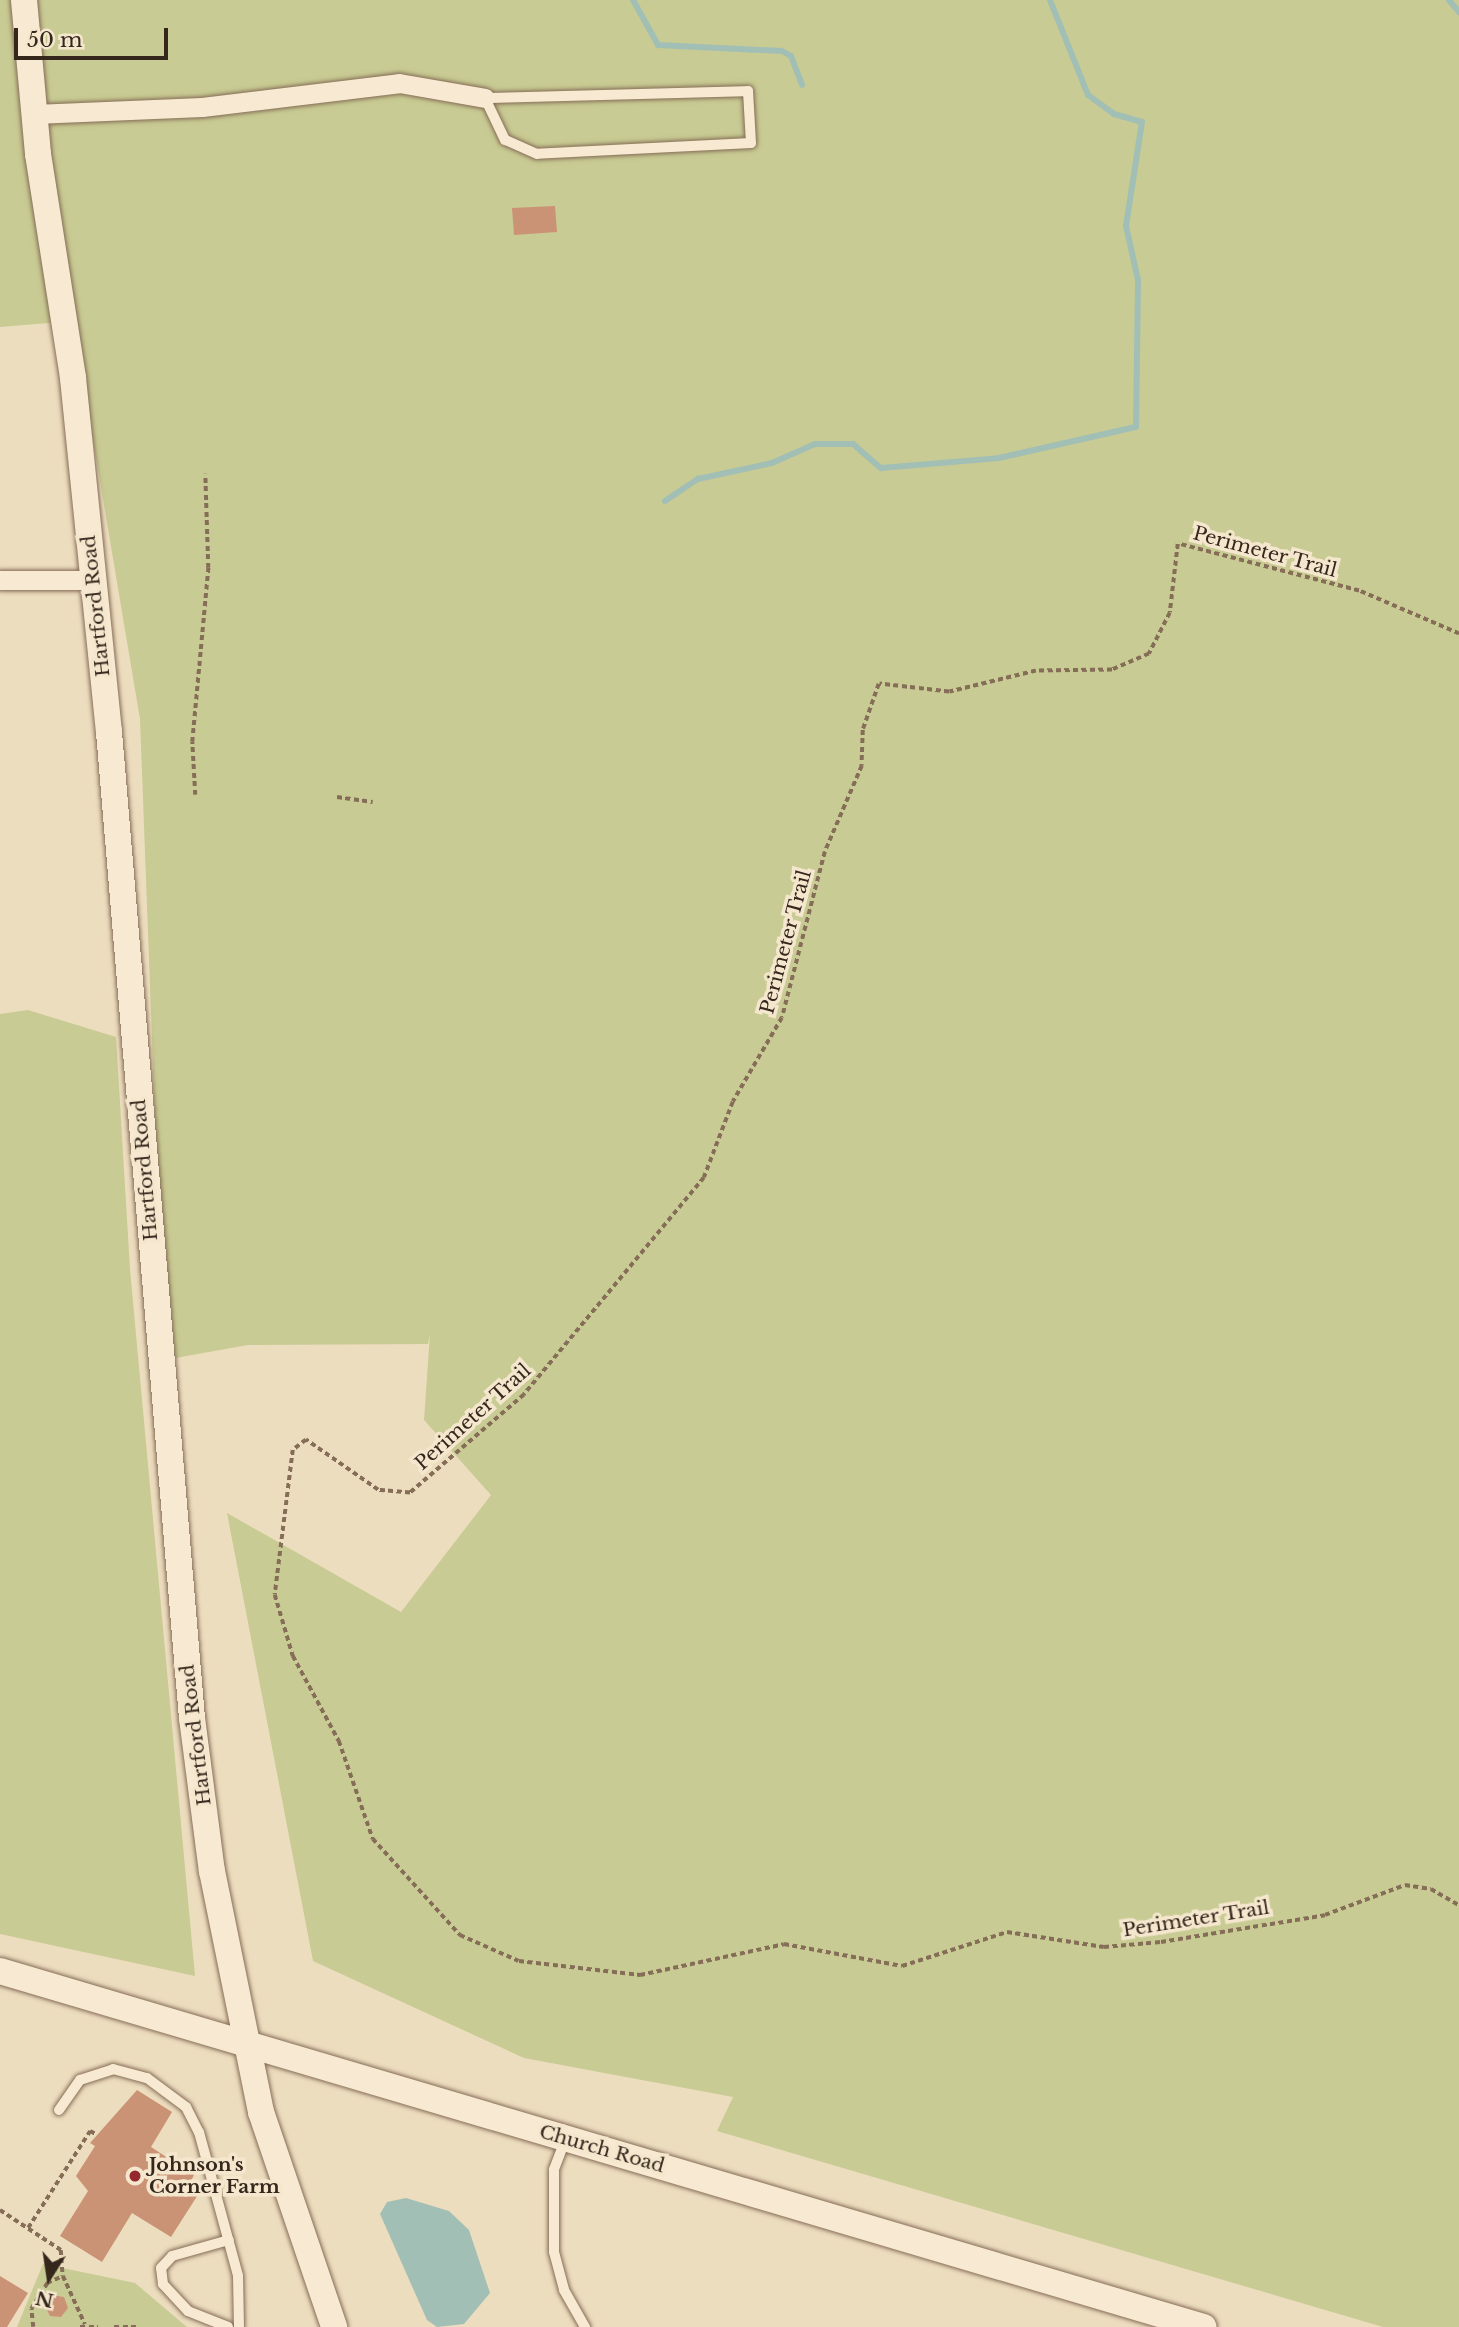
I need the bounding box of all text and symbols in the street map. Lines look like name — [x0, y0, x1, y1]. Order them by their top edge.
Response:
scale bar — [18, 14, 172, 58]
text: 50 m — [27, 27, 82, 53]
street label: Perimeter Trail — [1190, 522, 1340, 582]
street label: Hartford Road — [77, 534, 115, 678]
street label: Perimeter Trail — [756, 867, 816, 1017]
street label: Hartford Road — [127, 1098, 163, 1242]
street label: Perimeter Trail — [410, 1359, 536, 1475]
street label: Hartford Road — [176, 1663, 216, 1807]
street label: Perimeter Trail — [1121, 1896, 1271, 1942]
street label: Church Road — [537, 2120, 667, 2178]
place label: Johnson's Corner Farm — [149, 2154, 280, 2198]
marker: Johnson's Corner Farm — [127, 2168, 143, 2184]
north arrow — [14, 2243, 84, 2313]
text: N — [33, 2286, 56, 2312]

